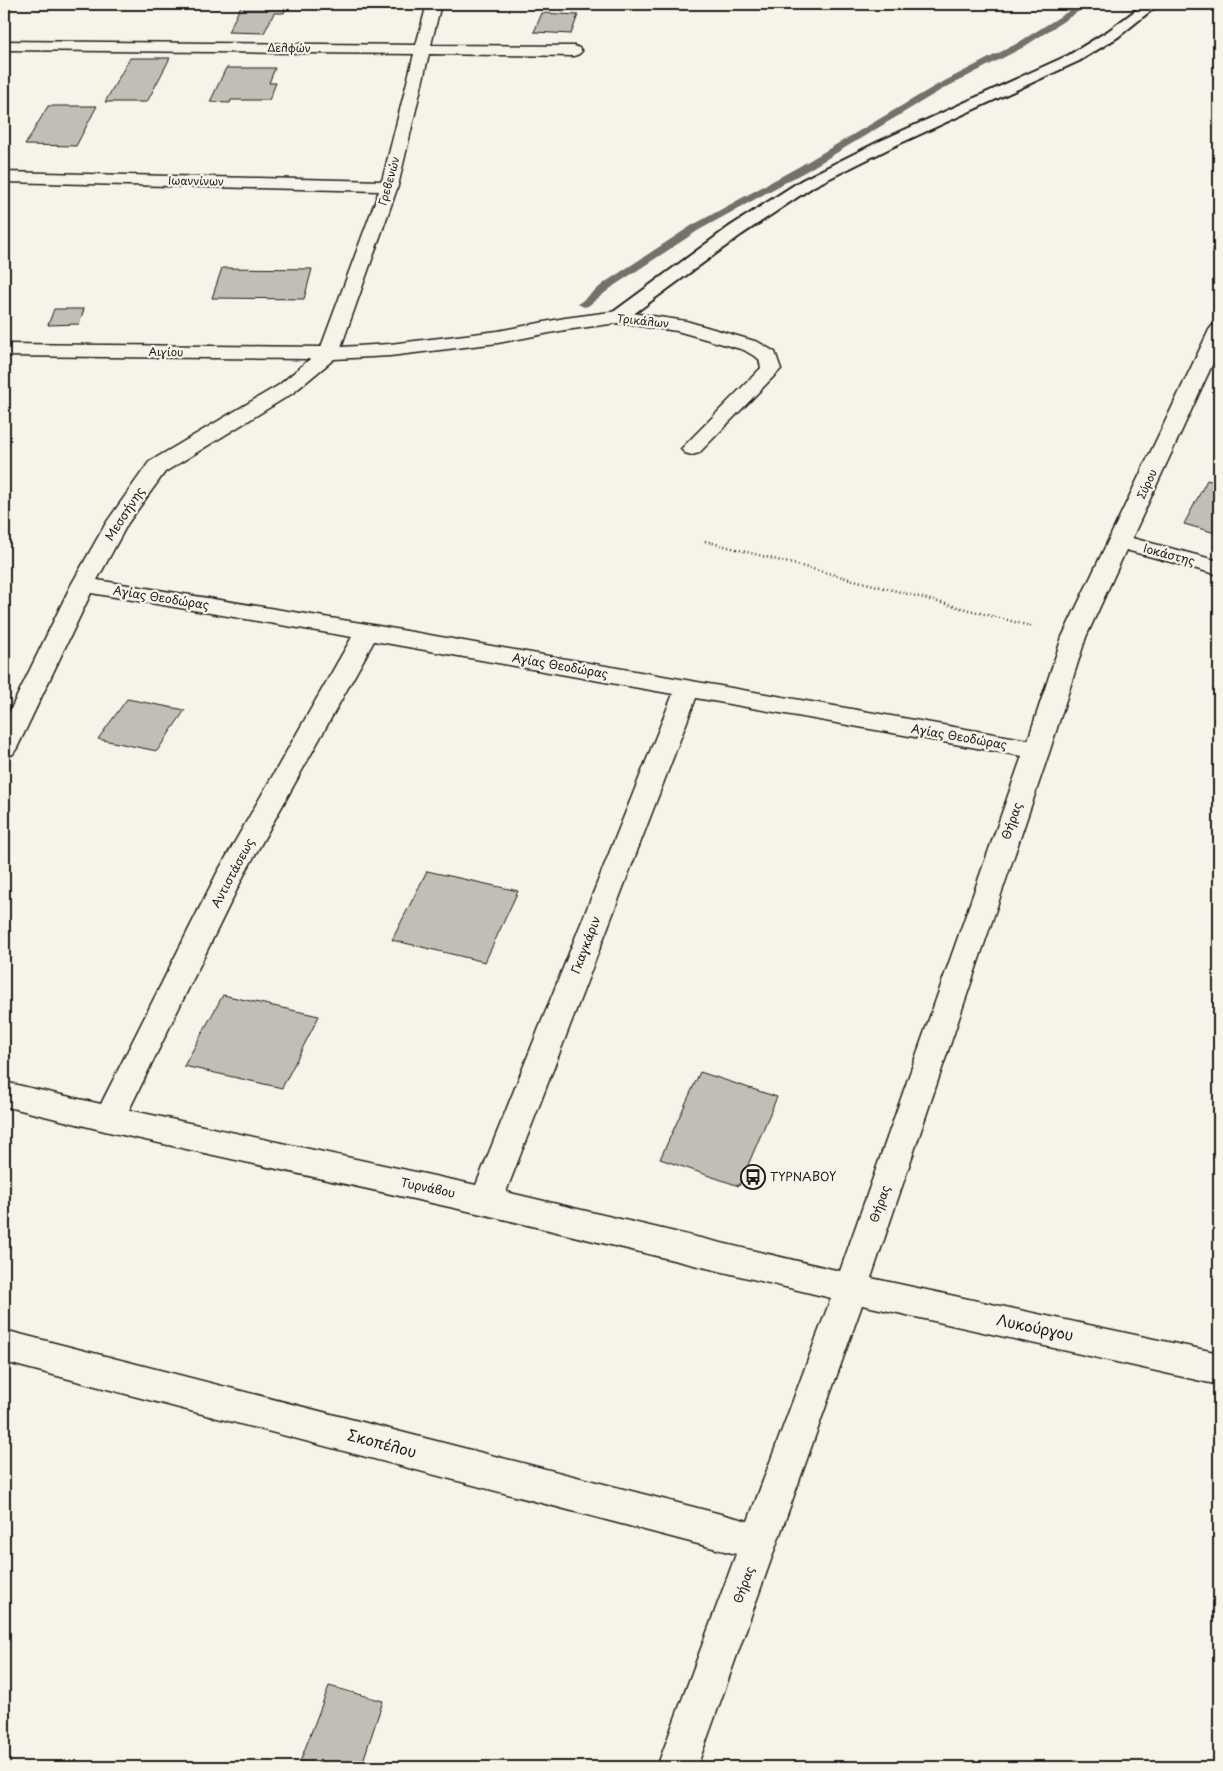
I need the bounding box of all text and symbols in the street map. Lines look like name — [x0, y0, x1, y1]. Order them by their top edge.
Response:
street label: Δελφών — [267, 39, 311, 56]
street label: Γρεβενών — [373, 154, 404, 207]
street label: Ιωαννίνων — [168, 172, 224, 189]
street label: Τρικάλων — [616, 309, 670, 332]
street label: Αιγίου — [148, 343, 184, 360]
street label: Σύρου — [1132, 466, 1161, 502]
street label: Μεσσήνης — [100, 483, 148, 544]
street label: Ιοκάστης — [1141, 538, 1197, 570]
street label: Αγίας Θεοδώρας — [112, 581, 211, 613]
street label: Αγίας Θεοδώρας — [511, 648, 610, 682]
street label: Αγίας Θεοδώρας — [910, 719, 1009, 753]
street label: Θήρας — [996, 800, 1026, 842]
street label: Αντιστάσεως — [206, 834, 258, 911]
street label: Γκαγκάριν — [566, 913, 604, 976]
bus stop icon: ΤΥΡΝΑΒΟΥ — [740, 1164, 766, 1190]
place label: ΤΥΡΝΑΒΟΥ — [770, 1167, 836, 1185]
street label: Τυρνάβου — [399, 1172, 457, 1202]
street label: Θήρας — [864, 1183, 894, 1225]
street label: Λυκούργου — [995, 1307, 1076, 1346]
street label: Σκοπέλου — [345, 1422, 420, 1463]
street label: Θήρας — [728, 1564, 758, 1606]

